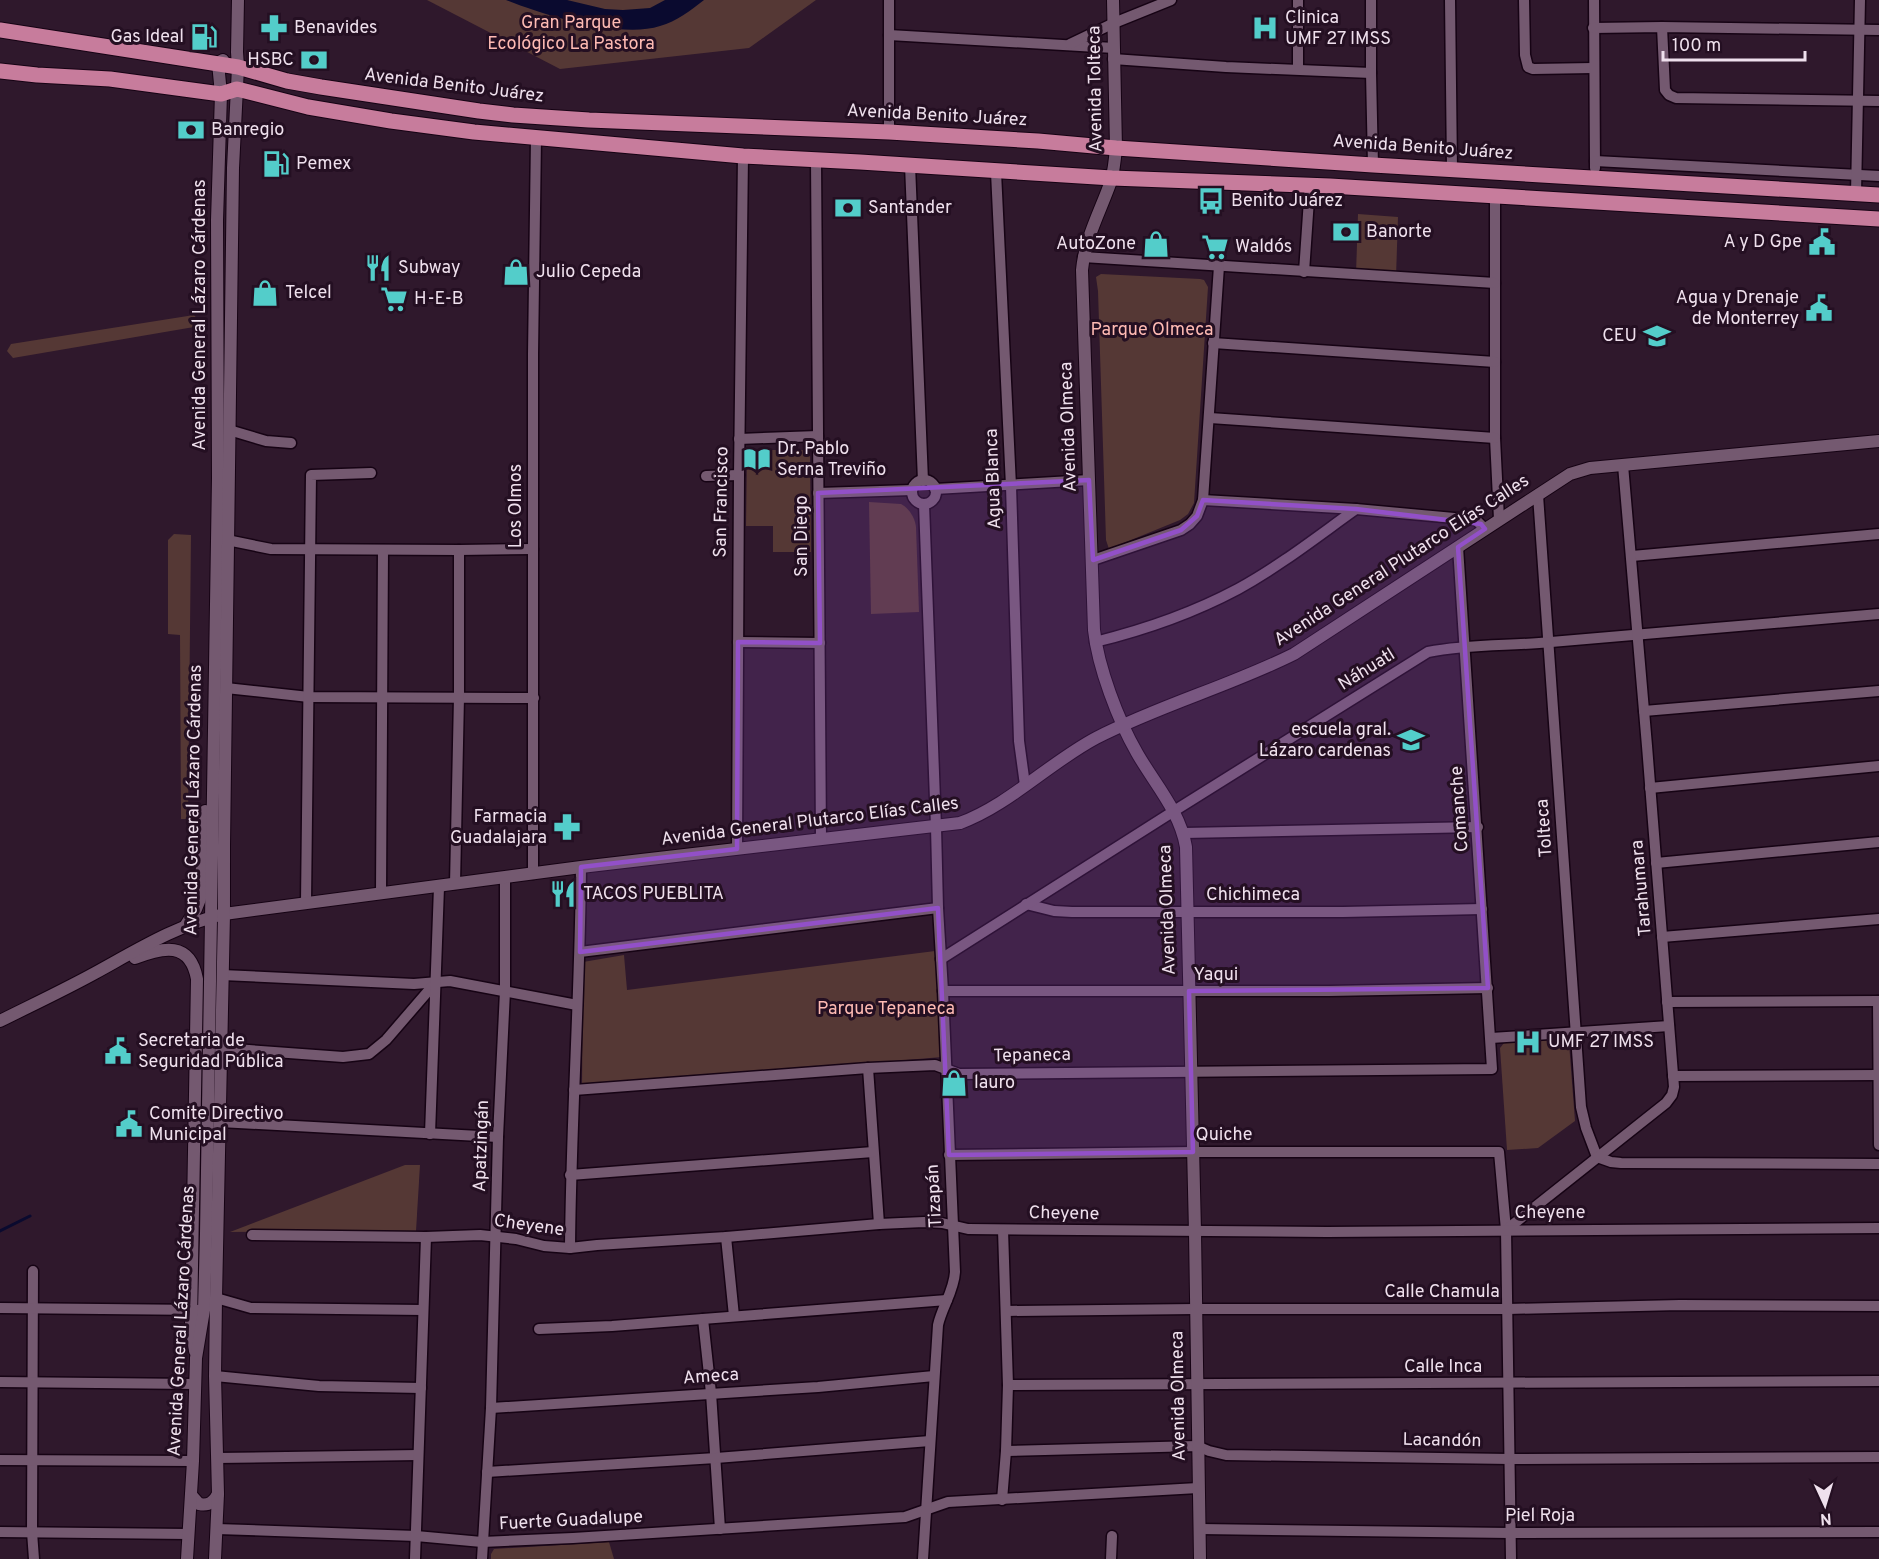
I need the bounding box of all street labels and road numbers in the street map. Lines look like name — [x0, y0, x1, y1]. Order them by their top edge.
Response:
street label: Avenida Tolteca — [1083, 25, 1109, 153]
street label: Avenida Benito Juárez — [363, 64, 545, 108]
street label: Avenida Benito Juárez — [846, 100, 1028, 132]
street label: Avenida Benito Juárez — [1332, 130, 1514, 166]
street label: Avenida General Lázaro Cárdenas — [189, 179, 212, 451]
street label: Avenida Olmeca — [1055, 361, 1083, 493]
street label: Agua Blanca — [981, 428, 1007, 530]
street label: San Francisco — [710, 446, 734, 558]
street label: Los Olmos — [505, 464, 528, 548]
street label: Avenida General Plutarco Elías Calles — [1270, 470, 1534, 652]
street label: San Diego — [791, 495, 814, 577]
street label: Náhuatl — [1334, 644, 1400, 696]
street label: Avenida General Lázaro Cárdenas — [180, 664, 208, 936]
street label: Comanche — [1446, 765, 1474, 853]
street label: Avenida General Plutarco Elías Calles — [660, 792, 960, 852]
street label: Tolteca — [1531, 798, 1559, 858]
street label: Tarahumara — [1626, 839, 1658, 937]
street label: Avenida Olmeca — [1154, 844, 1182, 976]
street label: Chichimeca — [1206, 884, 1300, 907]
street label: Yaqui — [1194, 964, 1238, 987]
street label: Tepaneca — [993, 1044, 1071, 1068]
street label: Apatzingán — [469, 1099, 495, 1193]
street label: Quiche — [1196, 1124, 1252, 1147]
street label: Tizapán — [922, 1164, 948, 1228]
street label: Avenida General Lázaro Cárdenas — [163, 1185, 201, 1457]
street label: Cheyene — [1028, 1202, 1100, 1226]
street label: Cheyene — [1515, 1202, 1585, 1225]
street label: Cheyene — [492, 1210, 566, 1242]
street label: Calle Chamula — [1384, 1281, 1500, 1304]
street label: Avenida Olmeca — [1166, 1331, 1192, 1461]
street label: Calle Inca — [1404, 1356, 1482, 1379]
street label: Ameca — [682, 1364, 740, 1390]
street label: Lacandón — [1402, 1429, 1482, 1453]
street label: Piel Roja — [1505, 1505, 1575, 1528]
street label: Fuerte Guadalupe — [498, 1506, 644, 1536]

